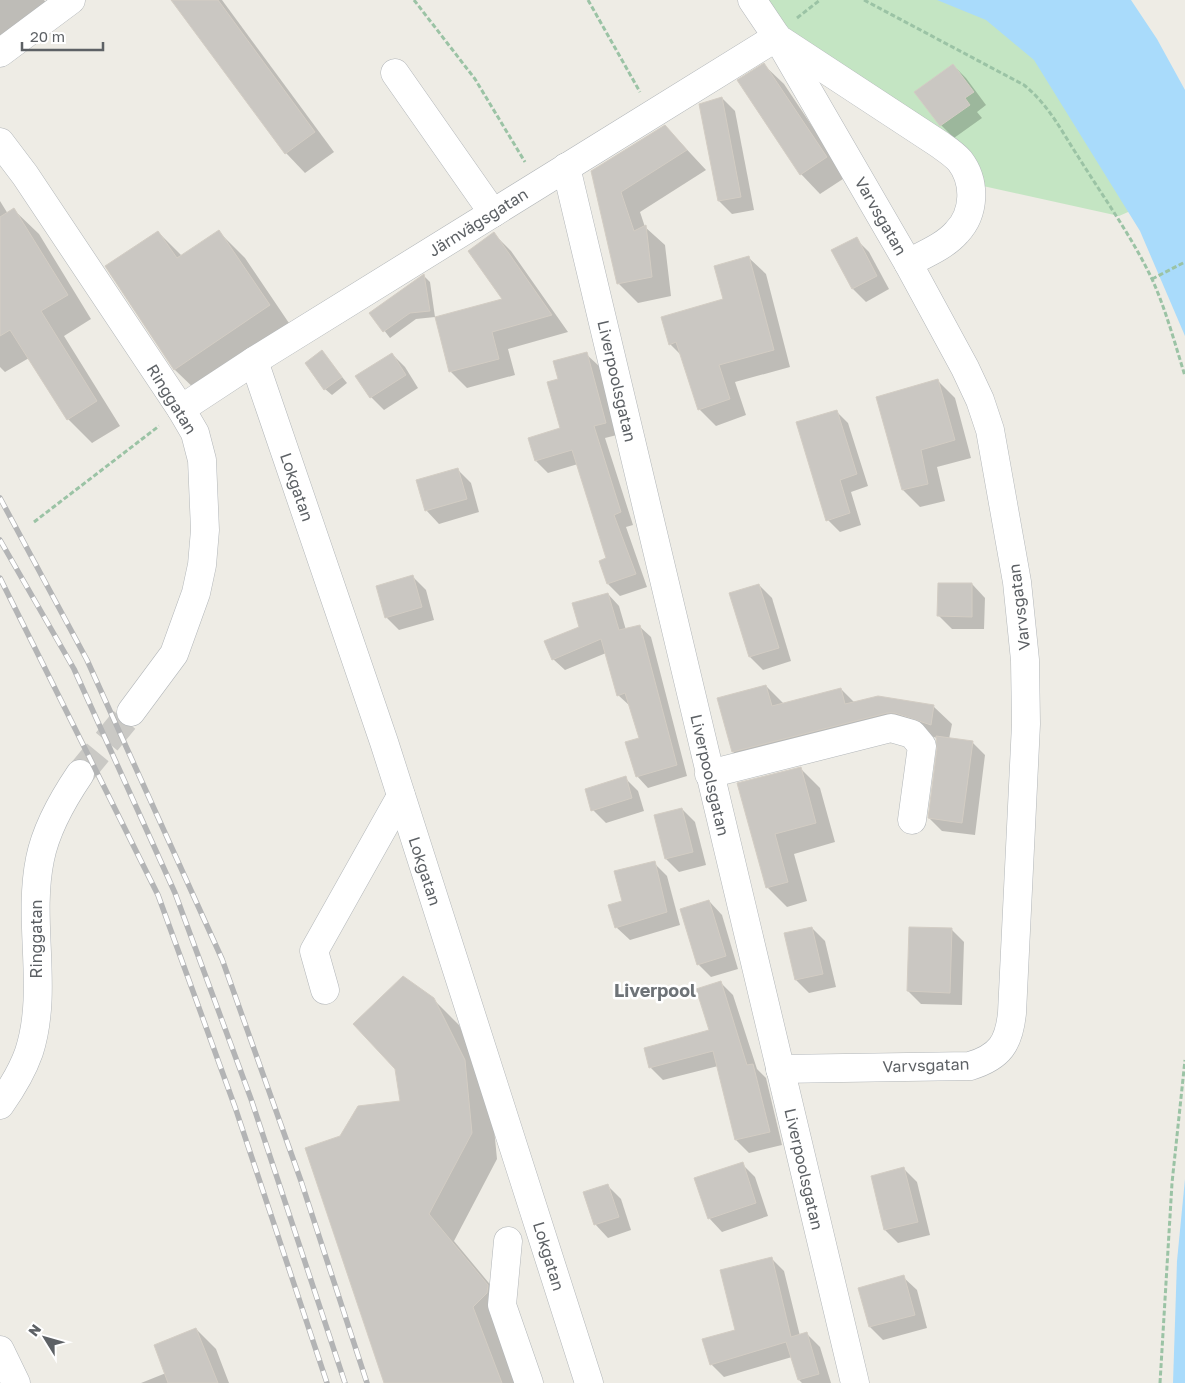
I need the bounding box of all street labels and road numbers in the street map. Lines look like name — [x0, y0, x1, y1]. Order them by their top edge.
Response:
street label: Varvsgatan — [851, 173, 911, 259]
street label: Järnvägsgatan — [424, 183, 532, 261]
street label: Liverpoolsgatan — [593, 318, 641, 444]
street label: Ringgatan — [143, 360, 201, 438]
street label: Lokgatan — [276, 450, 318, 524]
street label: Varvsgatan — [1004, 563, 1034, 651]
street label: Liverpoolsgatan — [686, 712, 734, 838]
street label: Lokgatan — [404, 834, 446, 908]
street label: Ringgatan — [26, 900, 46, 978]
street label: Varvsgatan — [882, 1053, 970, 1077]
street label: Liverpoolsgatan — [780, 1106, 828, 1232]
street label: Lokgatan — [529, 1219, 569, 1293]

